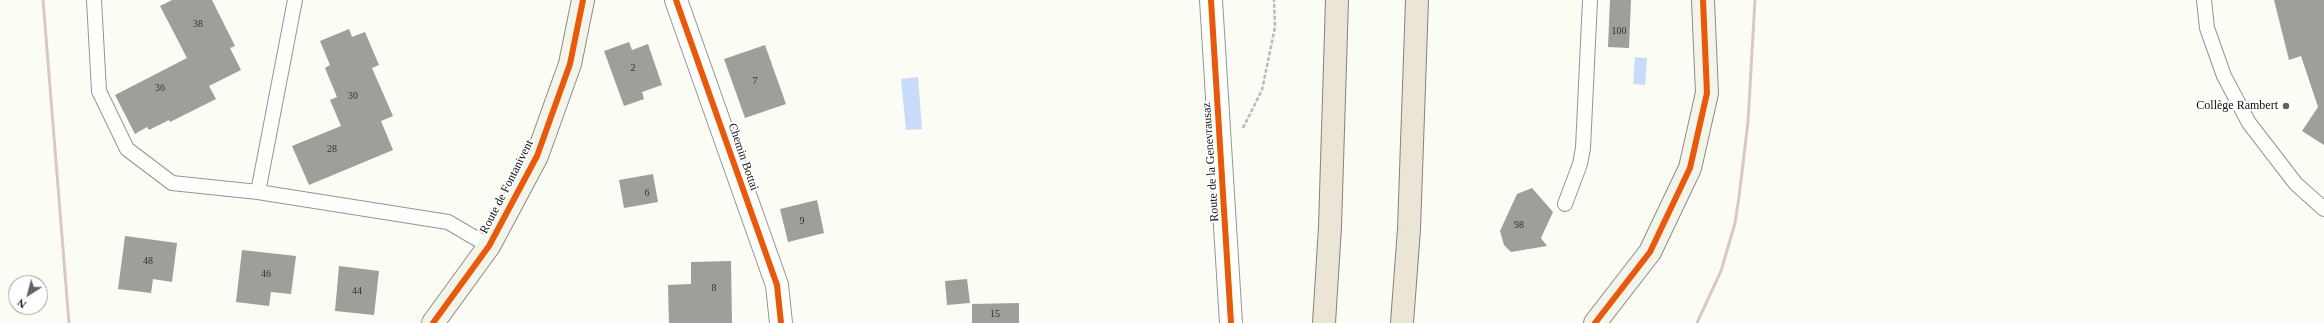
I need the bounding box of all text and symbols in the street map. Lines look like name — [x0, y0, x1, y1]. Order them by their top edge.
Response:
house number: 38 — [193, 18, 203, 30]
house number: 100 — [1612, 25, 1626, 37]
house number: 2 — [630, 62, 636, 74]
house number: 7 — [752, 75, 758, 87]
house number: 36 — [155, 82, 165, 94]
house number: 30 — [348, 90, 358, 102]
place label: Collège Rambert — [2196, 99, 2278, 113]
marker: Collège Rambert — [2281, 101, 2291, 111]
street label: Route de la Genevrausaz — [1200, 102, 1222, 222]
street label: Chemin Bottai — [725, 121, 761, 193]
street label: Route de Fontanivent — [477, 138, 537, 236]
house number: 28 — [327, 143, 337, 155]
house number: 6 — [644, 187, 650, 199]
house number: 9 — [800, 215, 804, 227]
house number: 98 — [1514, 219, 1524, 231]
house number: 48 — [143, 255, 153, 267]
house number: 46 — [261, 268, 271, 280]
north arrow — [8, 275, 48, 315]
house number: 8 — [712, 282, 716, 294]
house number: 44 — [352, 285, 362, 297]
text: N — [15, 297, 28, 311]
house number: 15 — [990, 308, 1000, 320]

